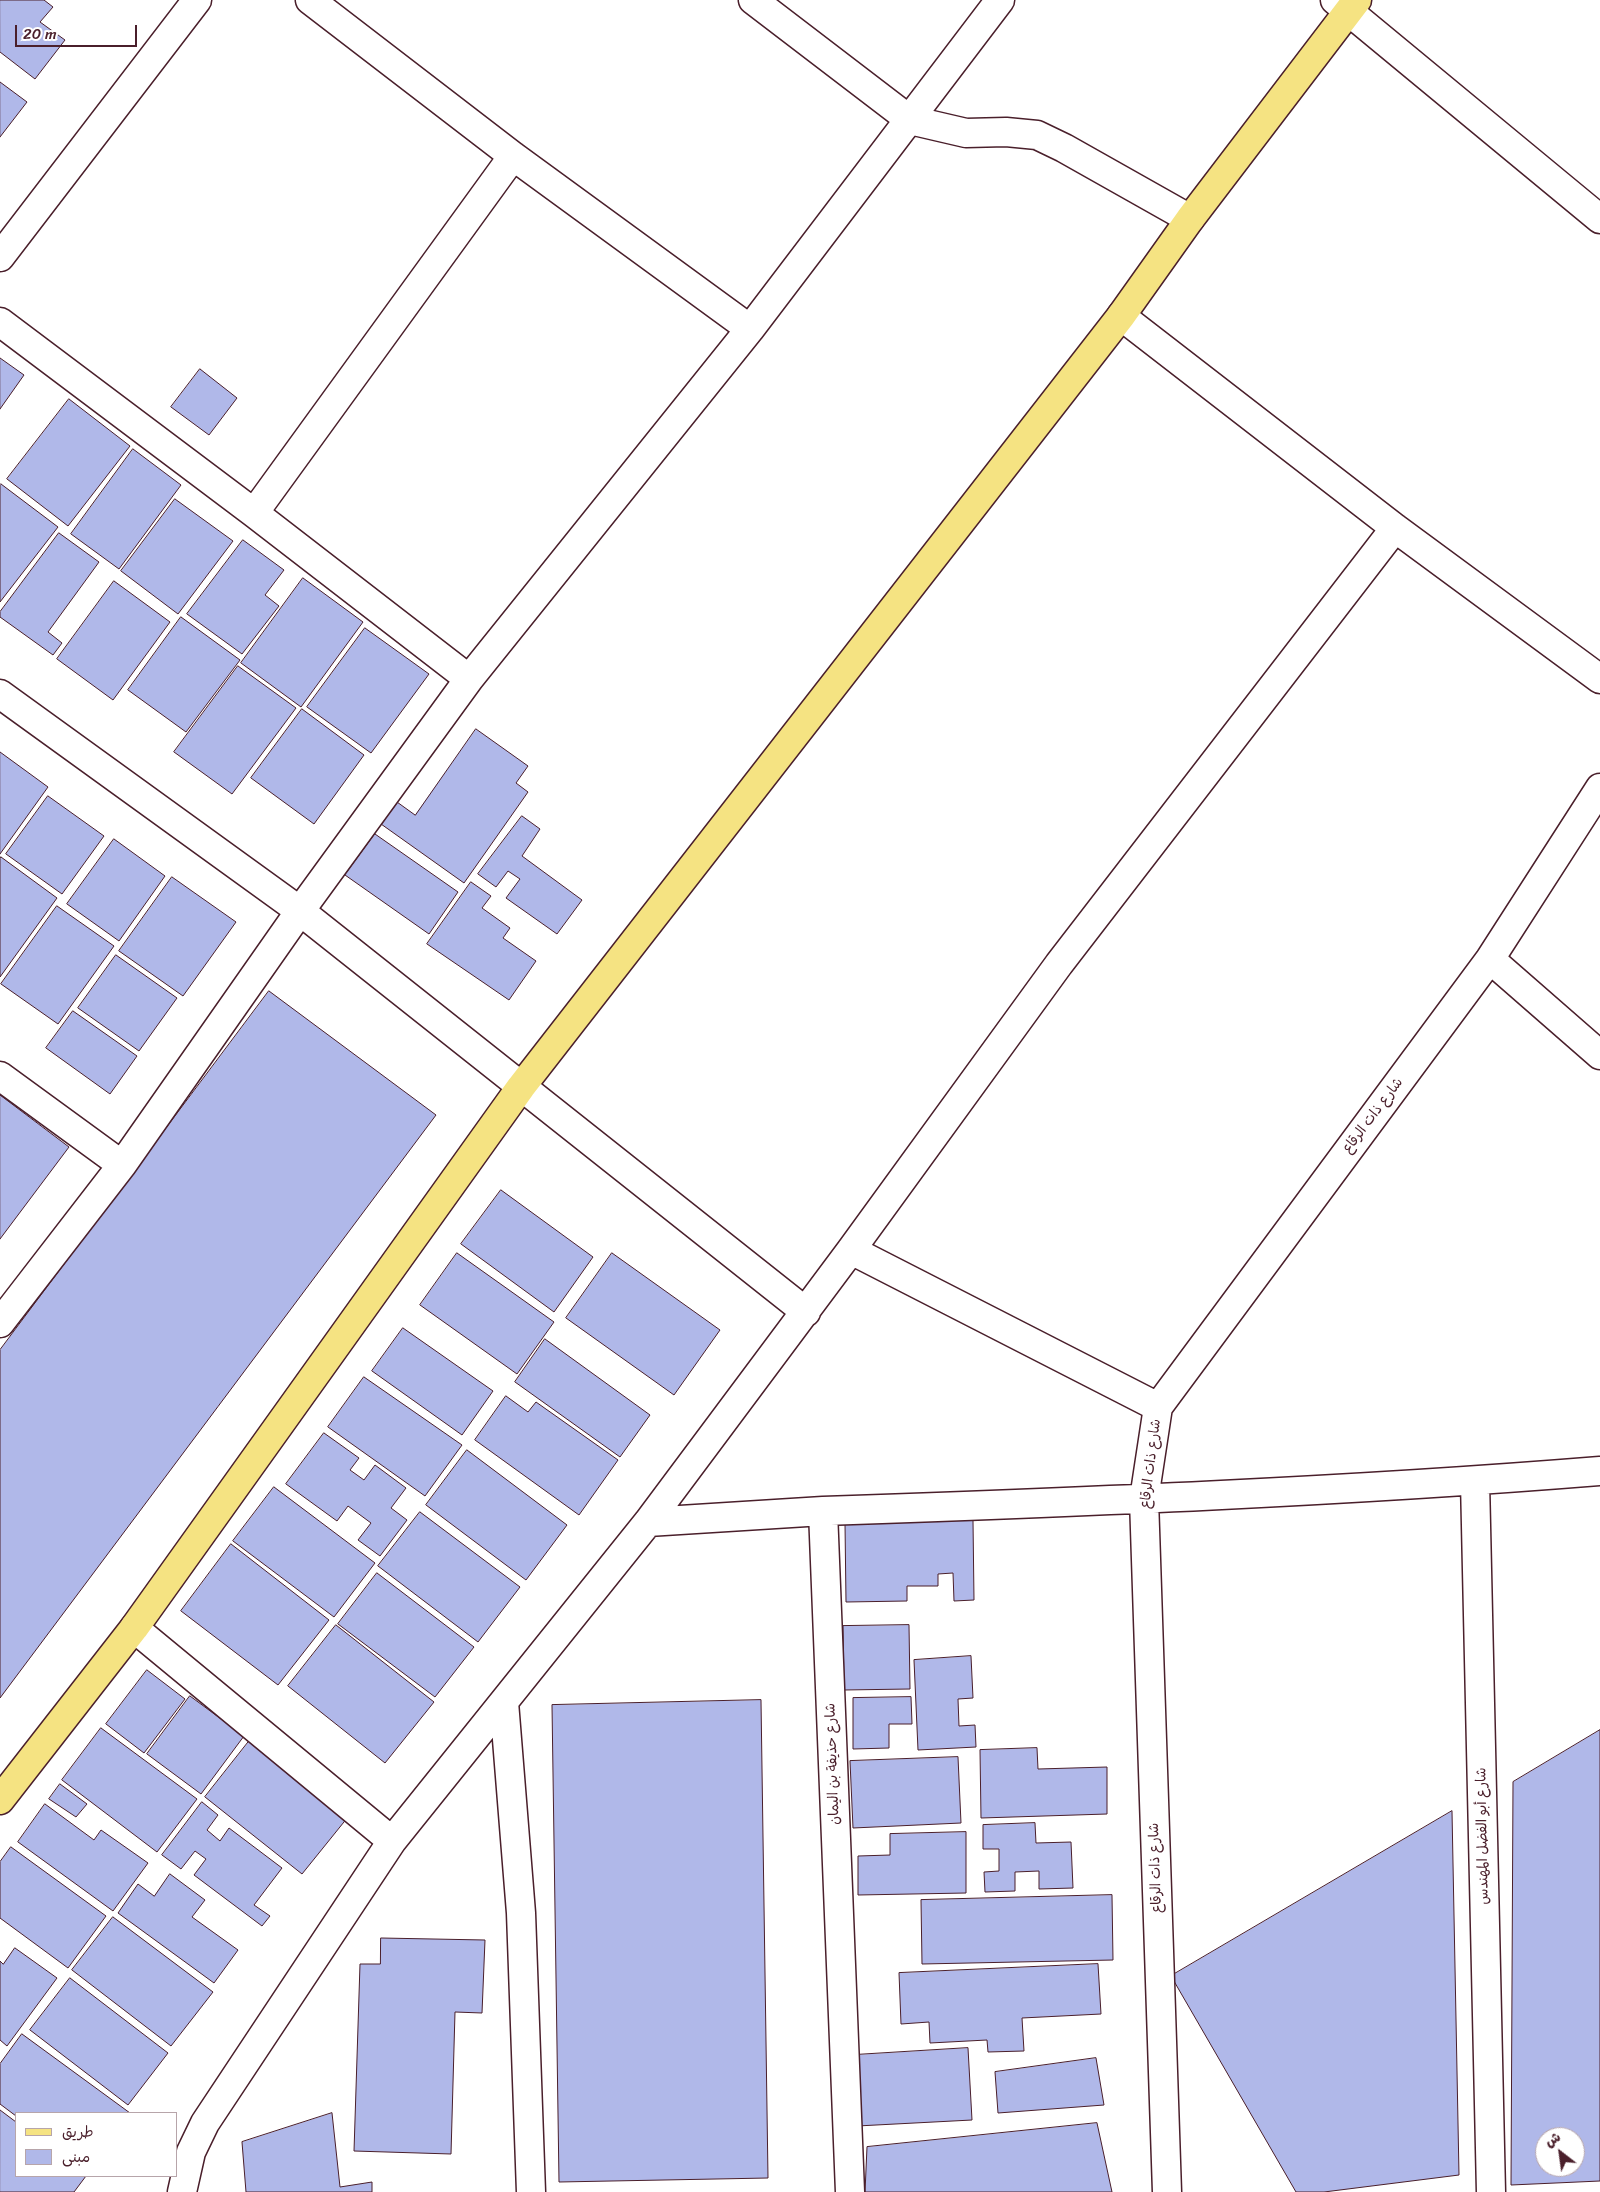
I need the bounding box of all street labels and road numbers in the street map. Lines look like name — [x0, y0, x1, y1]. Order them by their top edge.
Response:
street label: شارع ذات الرقاع — [1339, 1075, 1407, 1157]
street label: شارع ذات الرقاع — [1137, 1418, 1165, 1510]
street label: شارع حذيفة بن اليمان — [822, 1703, 844, 1825]
street label: شارع أبو الفضل المهندس — [1473, 1767, 1493, 1905]
street label: شارع ذات الرقاع — [1146, 1822, 1166, 1914]

